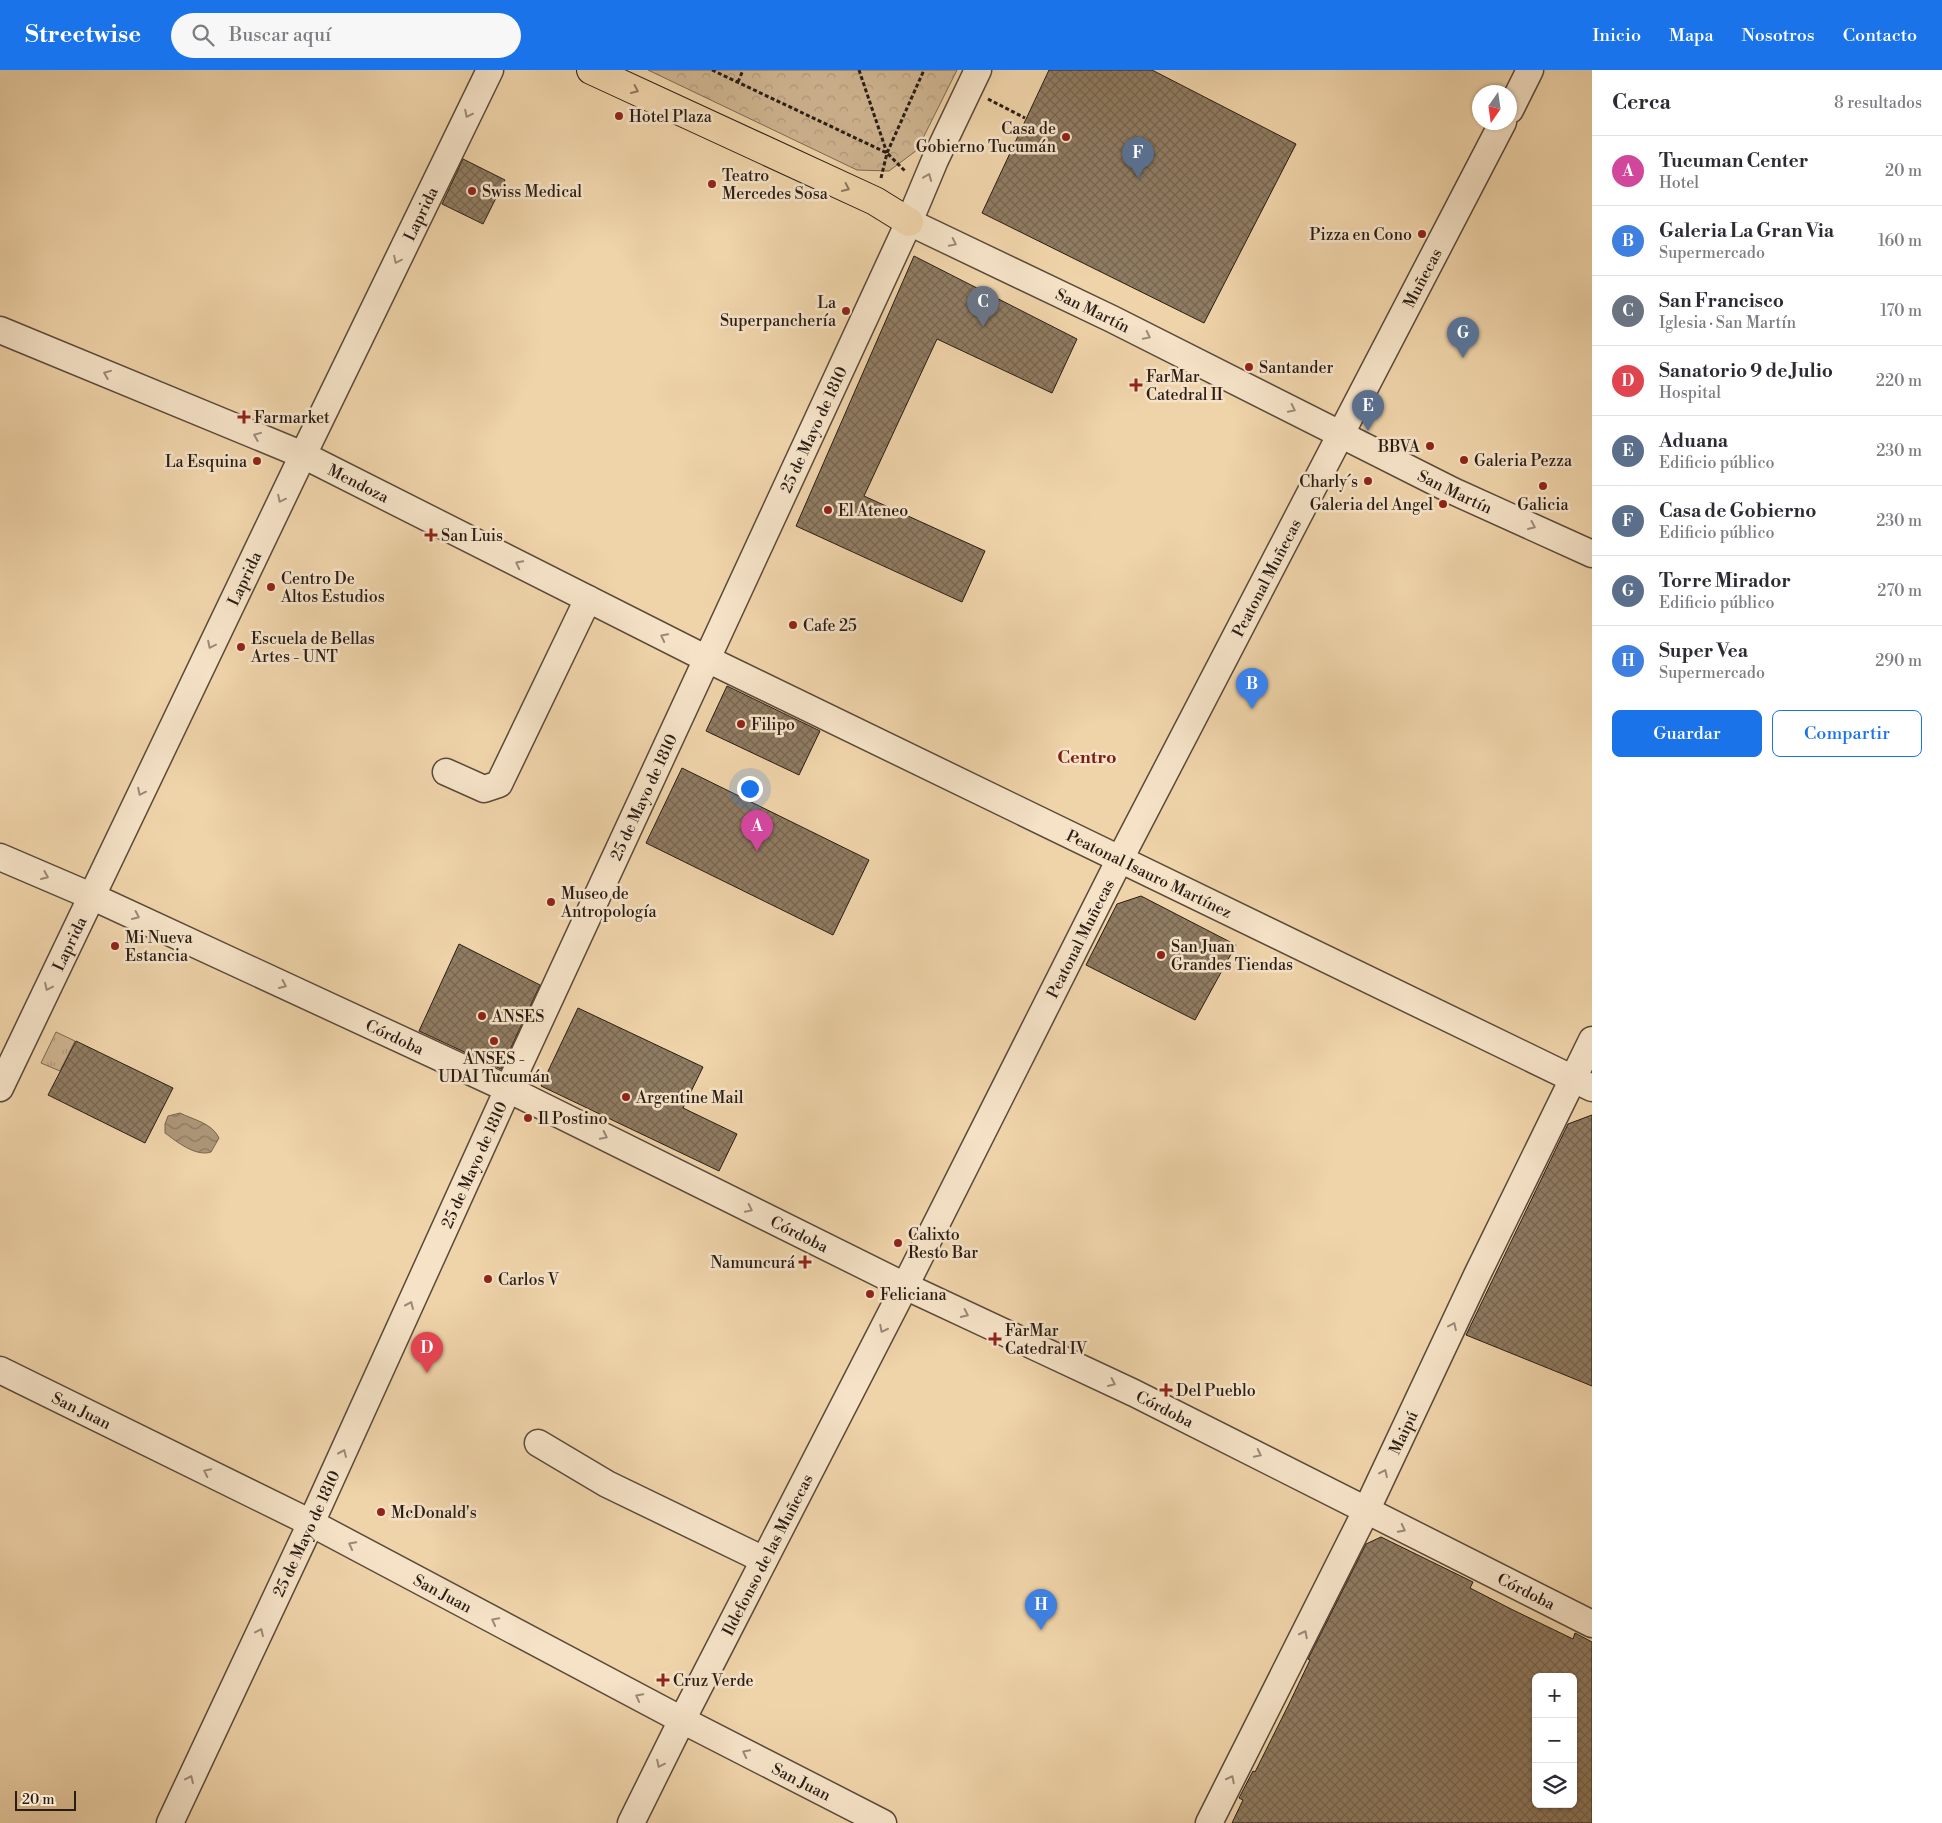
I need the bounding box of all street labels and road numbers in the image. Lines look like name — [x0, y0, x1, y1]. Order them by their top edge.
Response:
street label: Laprida — [399, 183, 443, 244]
street label: Muñecas — [1399, 245, 1447, 311]
street label: San Martín — [1052, 285, 1134, 338]
street label: 25 de Mayo de 1810 — [776, 363, 852, 496]
street label: Mendoza — [324, 460, 393, 508]
street label: San Martín — [1414, 466, 1496, 519]
street label: Peatonal Muñecas — [1228, 516, 1306, 641]
street label: Laprida — [223, 548, 267, 609]
street label: 25 de Mayo de 1810 — [606, 731, 682, 864]
street label: Peatonal Isauro Martínez — [1063, 826, 1235, 923]
street label: Peatonal Muñecas — [1043, 876, 1119, 1002]
street label: Laprida — [49, 913, 92, 974]
street label: Córdoba — [362, 1015, 428, 1060]
street label: 25 de Mayo de 1810 — [437, 1098, 512, 1232]
street label: Córdoba — [767, 1212, 832, 1258]
street label: Córdoba — [1132, 1387, 1197, 1433]
street label: San Juan — [48, 1388, 115, 1434]
street label: Maipú — [1385, 1408, 1423, 1458]
street label: 25 de Mayo de 1810 — [269, 1467, 345, 1600]
street label: Ildefonso de las Muñecas — [718, 1471, 818, 1639]
street label: Córdoba — [1494, 1569, 1559, 1615]
street label: San Juan — [410, 1570, 476, 1618]
street label: San Juan — [768, 1759, 834, 1806]

